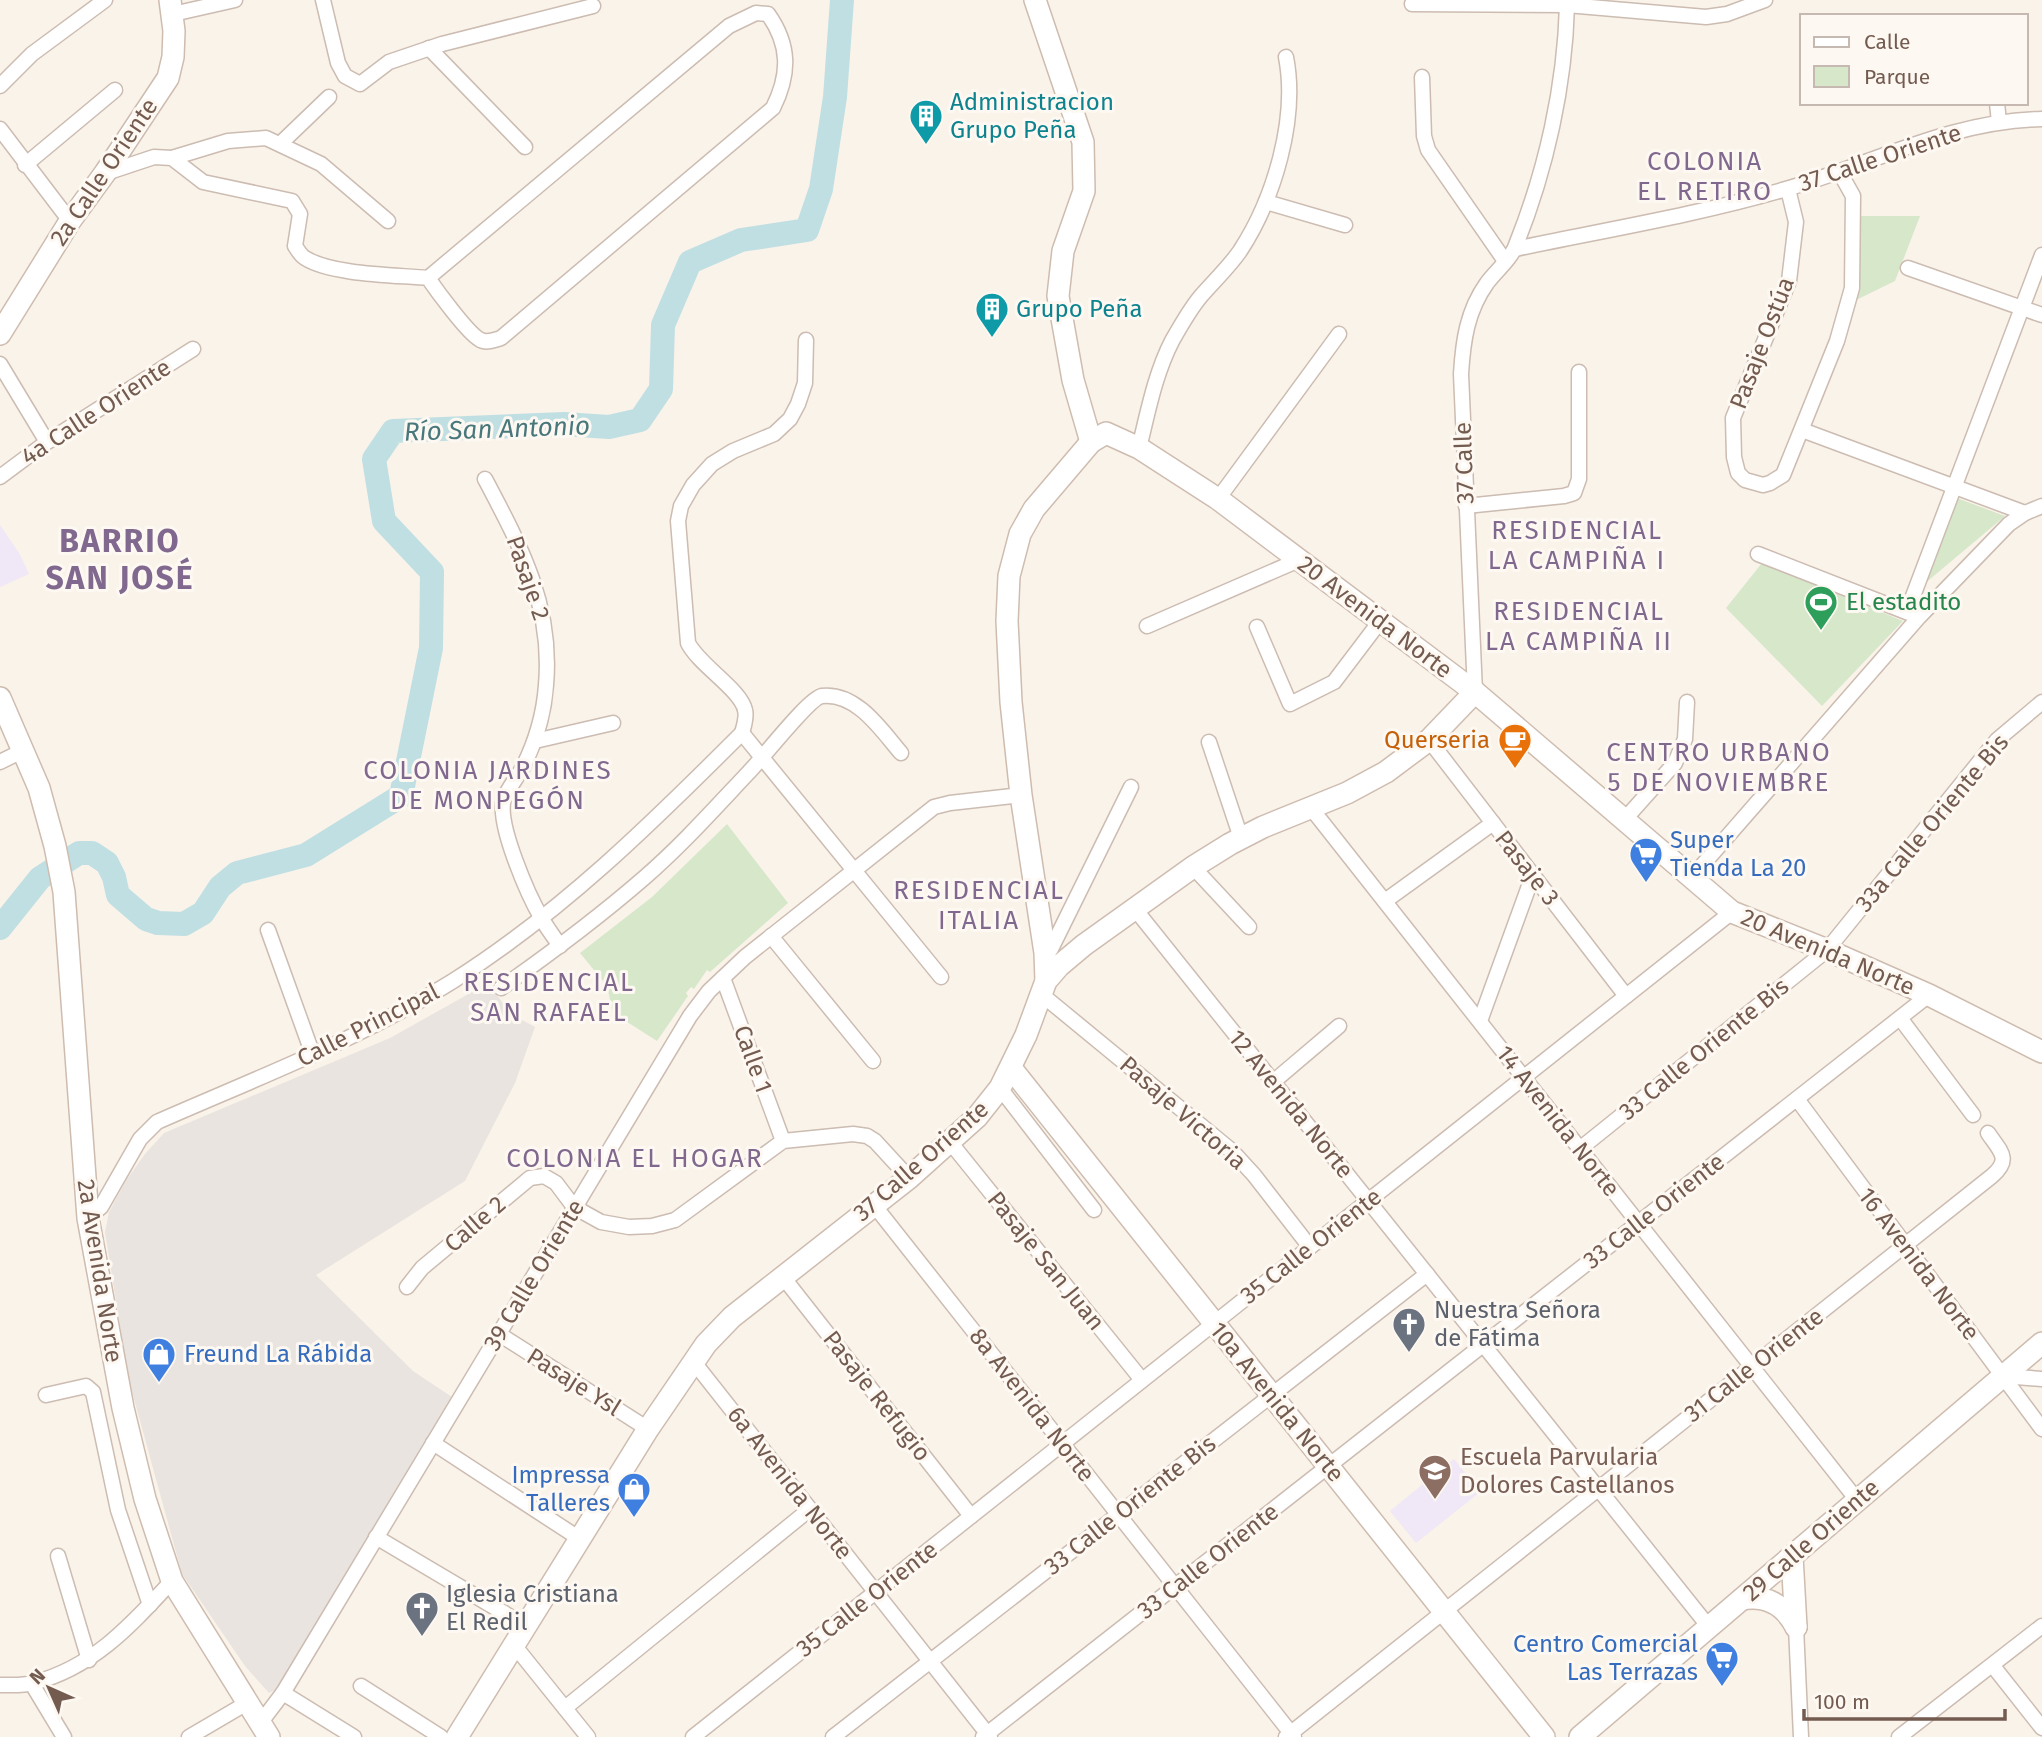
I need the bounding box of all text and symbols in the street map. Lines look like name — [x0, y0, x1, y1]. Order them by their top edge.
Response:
legend — [1800, 14, 2028, 105]
text: Calle — [1864, 29, 1910, 55]
text: Parque — [1864, 64, 1930, 90]
place label: Administracion Grupo Peña — [950, 88, 1114, 144]
street label: 2a Calle Oriente — [44, 93, 164, 251]
building icon: Administracion Grupo Peña — [907, 97, 945, 146]
street label: 37 Calle Oriente — [1795, 119, 1965, 197]
district label: COLONIA EL RETIRO — [1637, 146, 1773, 207]
street label: Pasaje Ostúa — [1724, 273, 1800, 413]
building icon: Grupo Peña — [973, 290, 1011, 339]
place label: Grupo Peña — [1016, 295, 1142, 323]
street label: 4a Calle Oriente — [16, 353, 176, 471]
water label: Río San Antonio — [403, 410, 591, 448]
street label: 37 Calle — [1449, 422, 1479, 504]
district label: RESIDENCIAL LA CAMPIÑA I — [1488, 515, 1666, 576]
district label: BARRIO SAN JOSÉ — [45, 522, 195, 597]
street label: Pasaje 2 — [501, 532, 555, 624]
street label: 20 Avenida Norte — [1292, 550, 1458, 684]
sports icon: El estadito — [1802, 583, 1840, 632]
place label: El estadito — [1846, 588, 1961, 616]
district label: RESIDENCIAL LA CAMPIÑA II — [1485, 596, 1673, 657]
cafe icon: Querseria — [1496, 721, 1534, 770]
place label: Querseria — [1384, 726, 1490, 754]
street label: 33a Calle Oriente Bis — [1850, 729, 2014, 917]
district label: CENTRO URBANO 5 DE NOVIEMBRE — [1606, 737, 1832, 798]
district label: COLONIA JARDINES DE MONPEGÓN — [363, 755, 613, 816]
street label: Pasaje 3 — [1489, 825, 1565, 911]
place label: Super Tienda La 20 — [1670, 826, 1807, 882]
supermarket icon: Super Tienda La 20 — [1627, 835, 1665, 884]
district label: RESIDENCIAL ITALIA — [893, 875, 1065, 936]
street label: 20 Avenida Norte — [1737, 903, 1919, 1001]
district label: RESIDENCIAL SAN RAFAEL — [463, 967, 635, 1028]
street label: 33 Calle Oriente Bis — [1614, 972, 1794, 1126]
street label: Calle Principal — [293, 977, 443, 1073]
street label: Calle 1 — [728, 1021, 778, 1097]
street label: 12 Avenida Norte — [1223, 1024, 1359, 1184]
street label: 14 Avenida Norte — [1490, 1040, 1626, 1202]
street label: Pasaje Victoria — [1114, 1050, 1252, 1176]
street label: 37 Calle Oriente — [848, 1095, 994, 1227]
district label: COLONIA EL HOGAR — [506, 1143, 764, 1174]
street label: 33 Calle Oriente — [1578, 1147, 1730, 1275]
street label: 2a Avenida Norte — [72, 1177, 128, 1365]
street label: 35 Calle Oriente — [1235, 1182, 1387, 1310]
street label: 16 Avenida Norte — [1853, 1182, 1985, 1346]
street label: Pasaje San Juan — [982, 1186, 1110, 1336]
street label: Calle 2 — [439, 1190, 511, 1258]
street label: 39 Calle Oriente — [478, 1194, 590, 1356]
place label: Nuestra Señora de Fátima — [1434, 1296, 1601, 1352]
street label: 31 Calle Oriente — [1679, 1302, 1829, 1428]
church icon: Nuestra Señora de Fátima — [1390, 1305, 1428, 1354]
street label: 10a Avenida Norte — [1204, 1316, 1350, 1488]
street label: 8a Avenida Norte — [963, 1323, 1101, 1487]
street label: Pasaje Refugio — [817, 1325, 937, 1467]
shop icon: Freund La Rábida — [140, 1335, 178, 1384]
place label: Freund La Rábida — [184, 1340, 372, 1368]
street label: Pasaje Ysl — [522, 1342, 626, 1422]
street label: 6a Avenida Norte — [722, 1401, 858, 1565]
street label: 33 Calle Oriente Bis — [1038, 1429, 1222, 1581]
place label: Escuela Parvularia Dolores Castellanos — [1460, 1443, 1675, 1499]
school or university icon: Escuela Parvularia Dolores Castellanos — [1416, 1452, 1454, 1501]
place label: Impressa Talleres — [511, 1461, 610, 1517]
shop icon: Impressa Talleres — [615, 1470, 653, 1519]
street label: 29 Calle Oriente — [1737, 1473, 1885, 1607]
street label: 33 Calle Oriente — [1132, 1497, 1284, 1625]
street label: 35 Calle Oriente — [791, 1535, 943, 1663]
place label: Iglesia Cristiana El Redil — [446, 1580, 619, 1636]
church icon: Iglesia Cristiana El Redil — [403, 1589, 441, 1638]
place label: Centro Comercial Las Terrazas — [1513, 1630, 1698, 1686]
supermarket icon: Centro Comercial Las Terrazas — [1703, 1639, 1741, 1688]
north arrow — [14, 1653, 84, 1723]
text: N — [25, 1664, 50, 1689]
scale bar — [1804, 1678, 2005, 1722]
text: 100 m — [1814, 1689, 1870, 1715]

